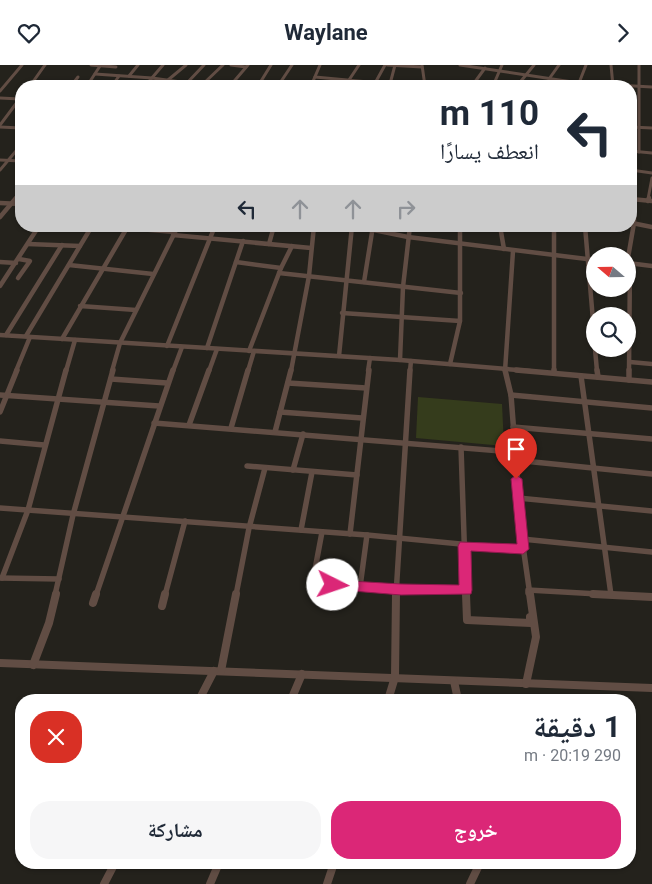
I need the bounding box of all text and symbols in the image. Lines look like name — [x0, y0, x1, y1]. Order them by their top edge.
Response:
icon: heart — [15, 19, 43, 47]
icon: forward — [609, 19, 637, 47]
text: Waylane — [284, 20, 368, 45]
text: 110 m — [440, 93, 539, 134]
icon: left — [557, 100, 622, 165]
text: انعطف يسارًا — [440, 139, 539, 164]
icon: left — [233, 195, 261, 223]
icon: ahead — [286, 195, 314, 223]
icon: ahead — [339, 195, 367, 223]
icon: right — [392, 195, 420, 223]
north arrow — [586, 247, 636, 297]
map controls — [586, 247, 636, 357]
button: search — [586, 307, 636, 357]
pin — [495, 428, 537, 479]
icon: arrive — [502, 435, 530, 463]
position arrow — [306, 558, 358, 610]
text: 1 دقيقة — [533, 709, 621, 744]
button: close — [30, 711, 82, 763]
text: 290 m · 20:19 — [524, 746, 621, 765]
button: مشاركة — [30, 801, 321, 859]
button: خروج — [331, 801, 621, 859]

